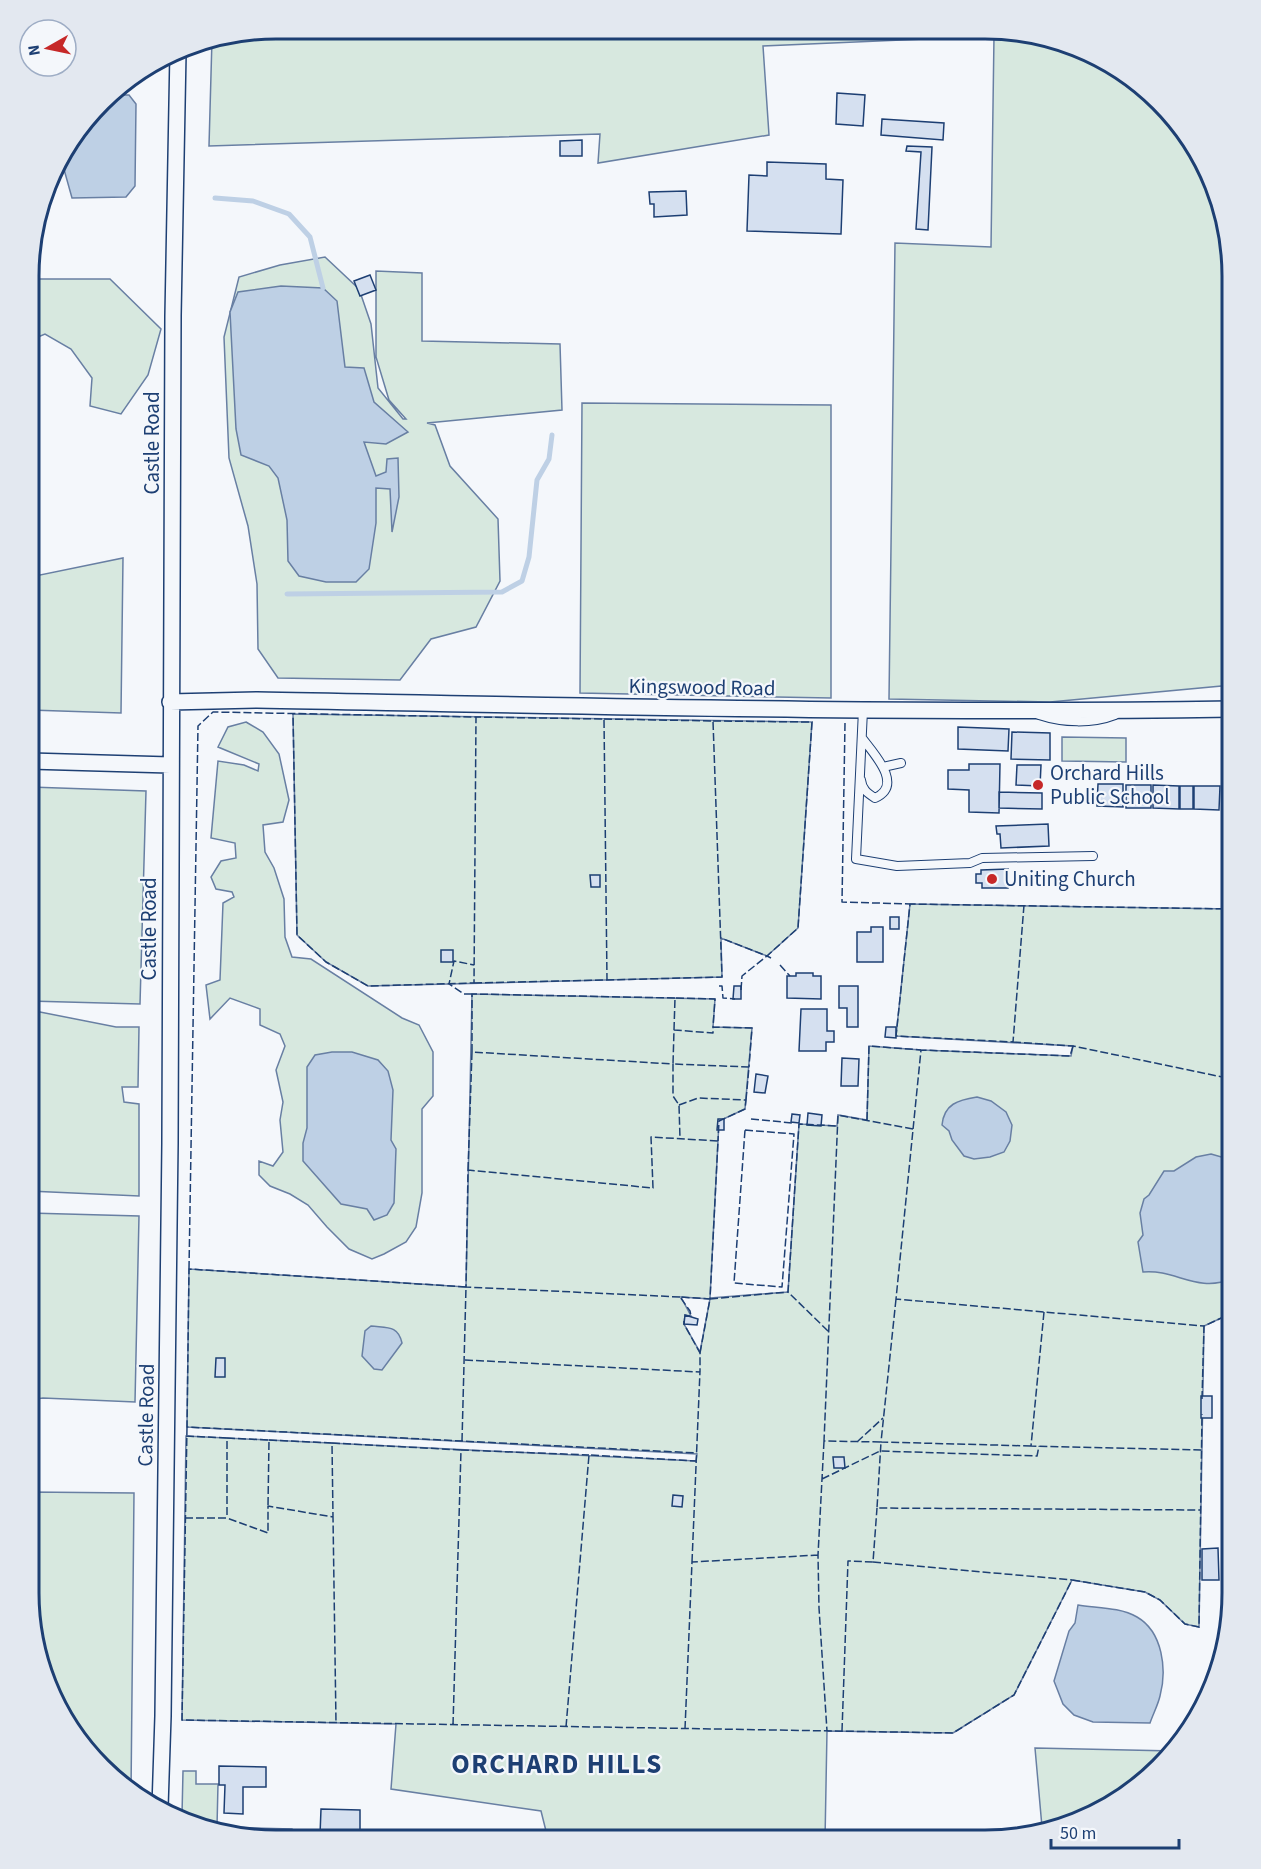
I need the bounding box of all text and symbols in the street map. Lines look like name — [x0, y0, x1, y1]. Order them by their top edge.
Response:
north arrow — [18, 18, 78, 78]
text: N — [22, 43, 46, 57]
street label: Castle Road — [137, 391, 167, 495]
street label: Kingswood Road — [628, 671, 776, 703]
place label: Orchard Hills Public School — [1050, 758, 1170, 812]
marker: Orchard Hills Public School — [1031, 778, 1045, 792]
place label: Uniting Church — [1004, 864, 1136, 894]
marker: Uniting Church — [985, 872, 999, 886]
street label: Castle Road — [134, 877, 164, 981]
street label: Castle Road — [130, 1363, 162, 1467]
district label: ORCHARD HILLS — [451, 1745, 663, 1784]
scale bar — [1051, 1812, 1178, 1850]
text: 50 m — [1060, 1821, 1096, 1846]

